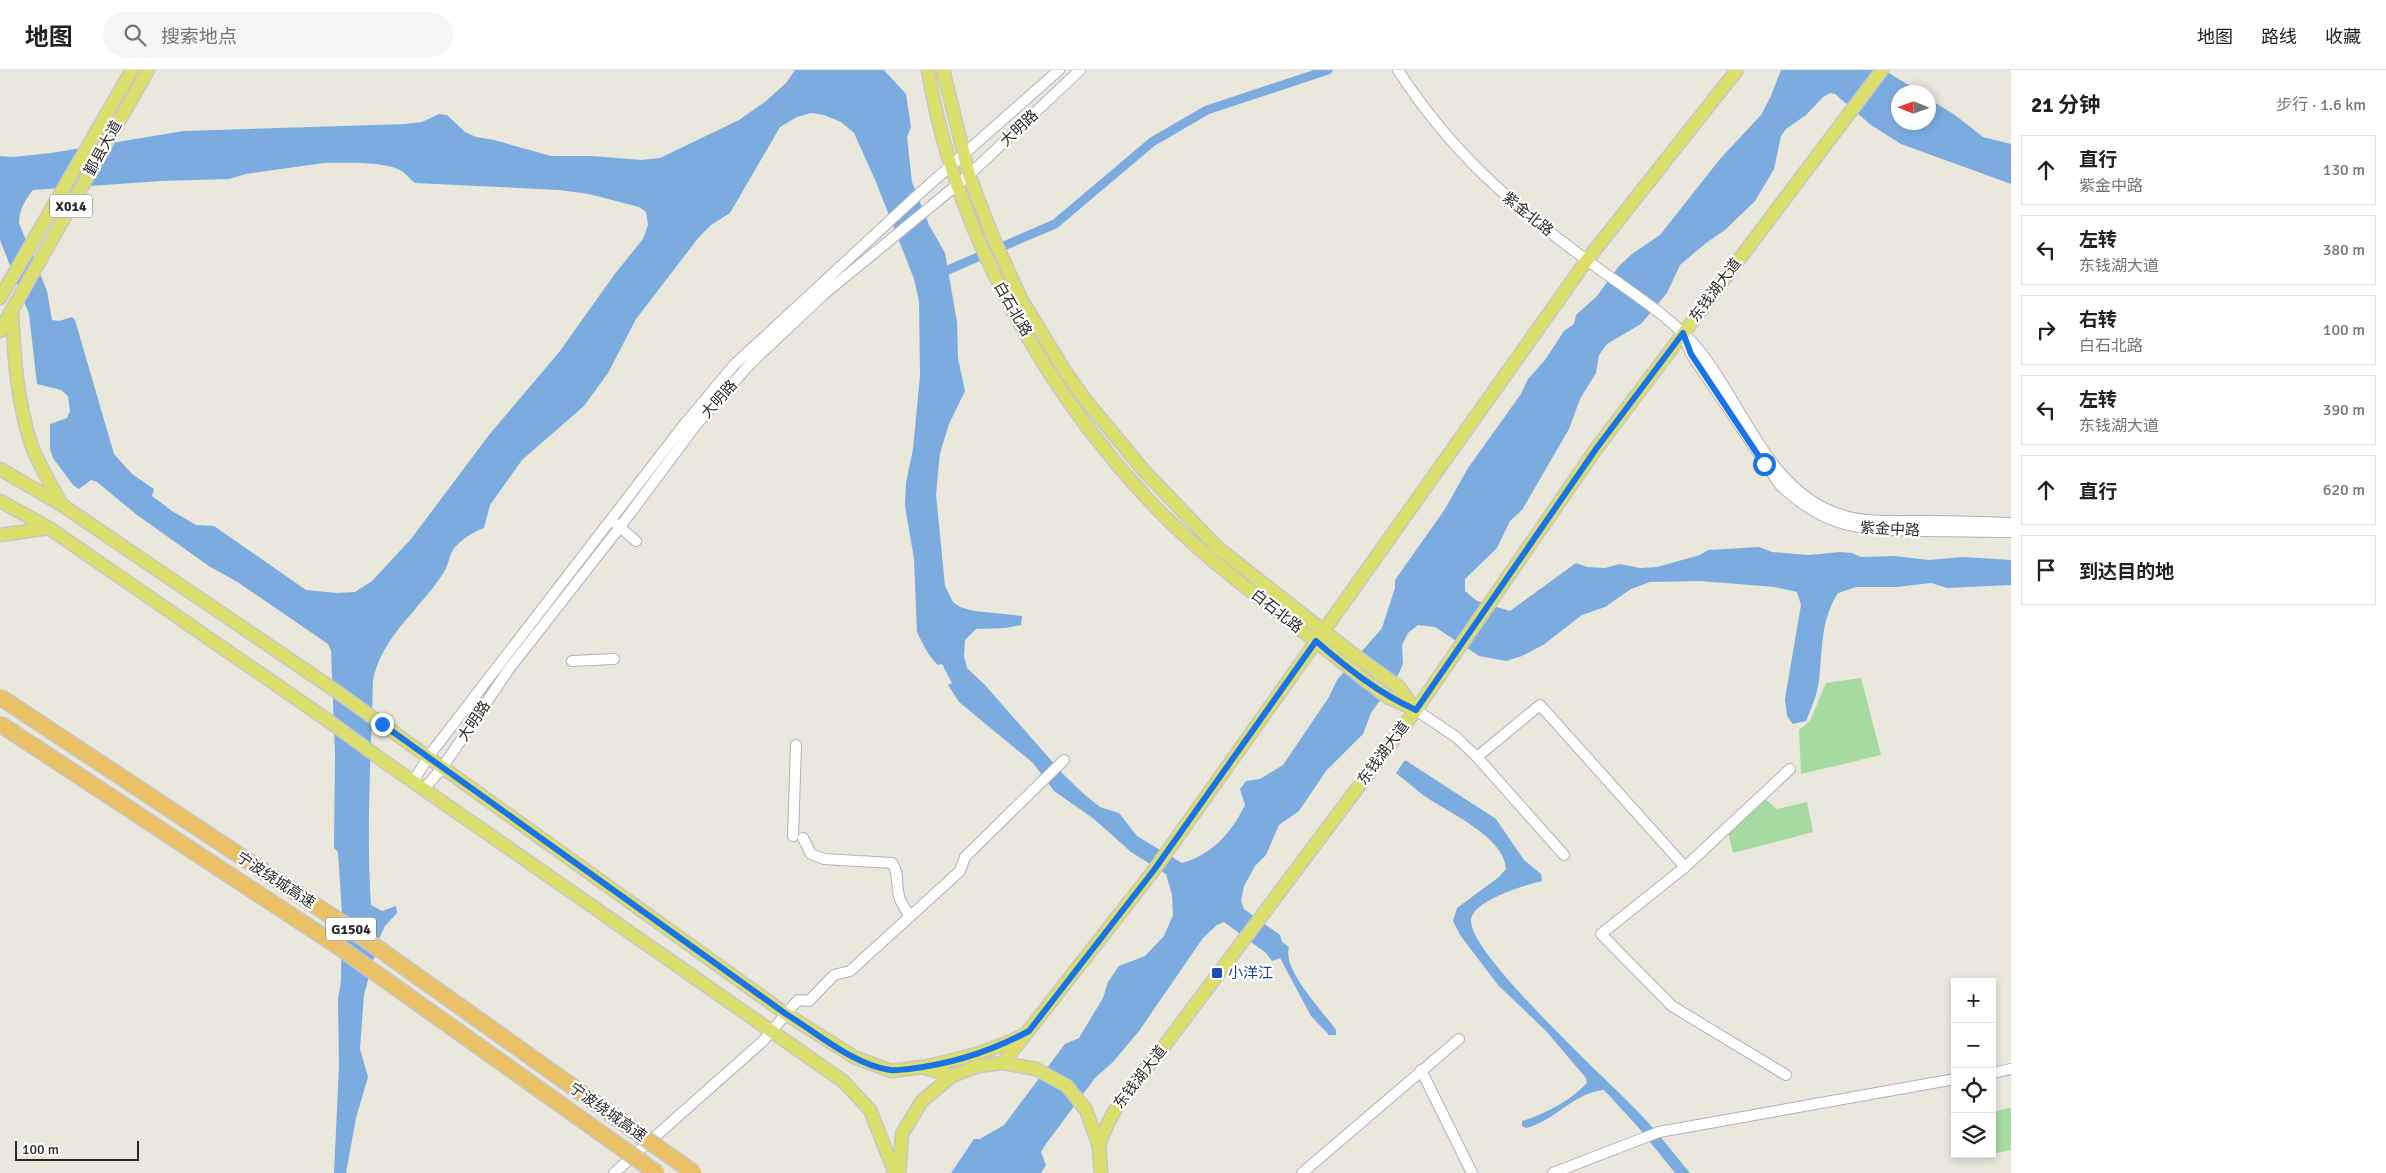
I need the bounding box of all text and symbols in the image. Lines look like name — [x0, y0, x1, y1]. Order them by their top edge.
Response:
search box — [103, 12, 453, 57]
icon: search — [121, 21, 149, 49]
text: 地图 — [25, 22, 73, 52]
text: 搜索地点 — [161, 25, 237, 49]
text: 地图 — [2197, 26, 2233, 48]
text: 路线 — [2261, 26, 2297, 48]
text: 收藏 — [2325, 26, 2361, 48]
north arrow — [1891, 85, 1936, 130]
text: 21 分钟 — [2031, 92, 2100, 118]
text: 步行 · 1.6 km — [2276, 95, 2366, 115]
street label: 大明路 — [996, 106, 1042, 150]
street label: 鄞县大道 — [81, 117, 125, 179]
text: 直行 — [2079, 148, 2117, 172]
icon: ahead — [2032, 156, 2060, 184]
text: 130 m — [2323, 160, 2365, 180]
text: 紫金中路 — [2079, 176, 2143, 196]
street label: 紫金北路 — [1499, 188, 1557, 240]
road number: X014 — [50, 194, 92, 218]
text: 左转 — [2079, 228, 2117, 252]
icon: left — [2032, 236, 2060, 264]
text: 380 m — [2323, 240, 2365, 260]
street label: 东钱湖大道 — [1685, 255, 1745, 325]
text: 东钱湖大道 — [2079, 256, 2159, 276]
street label: 白石北路 — [990, 279, 1036, 339]
text: 右转 — [2079, 308, 2117, 332]
icon: right — [2032, 316, 2060, 344]
text: 100 m — [2323, 320, 2365, 340]
text: 白石北路 — [2079, 336, 2143, 356]
street label: 大明路 — [697, 376, 741, 422]
text: 左转 — [2079, 388, 2117, 412]
icon: left — [2032, 396, 2060, 424]
text: 390 m — [2323, 400, 2365, 420]
text: 东钱湖大道 — [2079, 416, 2159, 436]
route start — [1753, 453, 1776, 476]
icon: ahead — [2032, 476, 2060, 504]
text: 直行 — [2079, 480, 2117, 504]
text: 620 m — [2323, 480, 2365, 500]
street label: 紫金中路 — [1860, 518, 1920, 540]
icon: arrive — [2032, 556, 2060, 584]
text: 到达目的地 — [2079, 560, 2174, 584]
street label: 白石北路 — [1248, 585, 1306, 637]
street label: 大明路 — [454, 697, 494, 745]
route end — [371, 713, 394, 736]
street label: 东钱湖大道 — [1353, 718, 1413, 788]
street label: 宁波绕城高速 — [233, 848, 319, 912]
road number: G1504 — [326, 918, 376, 941]
place label: 小洋江 — [1228, 964, 1273, 982]
marker: 小洋江 — [1210, 966, 1224, 980]
map controls — [1951, 978, 1996, 1158]
button: + — [1951, 978, 1996, 1023]
button: − — [1951, 1023, 1996, 1068]
street label: 东钱湖大道 — [1110, 1042, 1170, 1112]
button: locate — [1951, 1068, 1996, 1113]
street label: 宁波绕城高速 — [566, 1079, 650, 1145]
button: layers — [1951, 1113, 1996, 1158]
scale bar — [15, 1138, 139, 1161]
text: 100 m — [22, 1141, 59, 1158]

